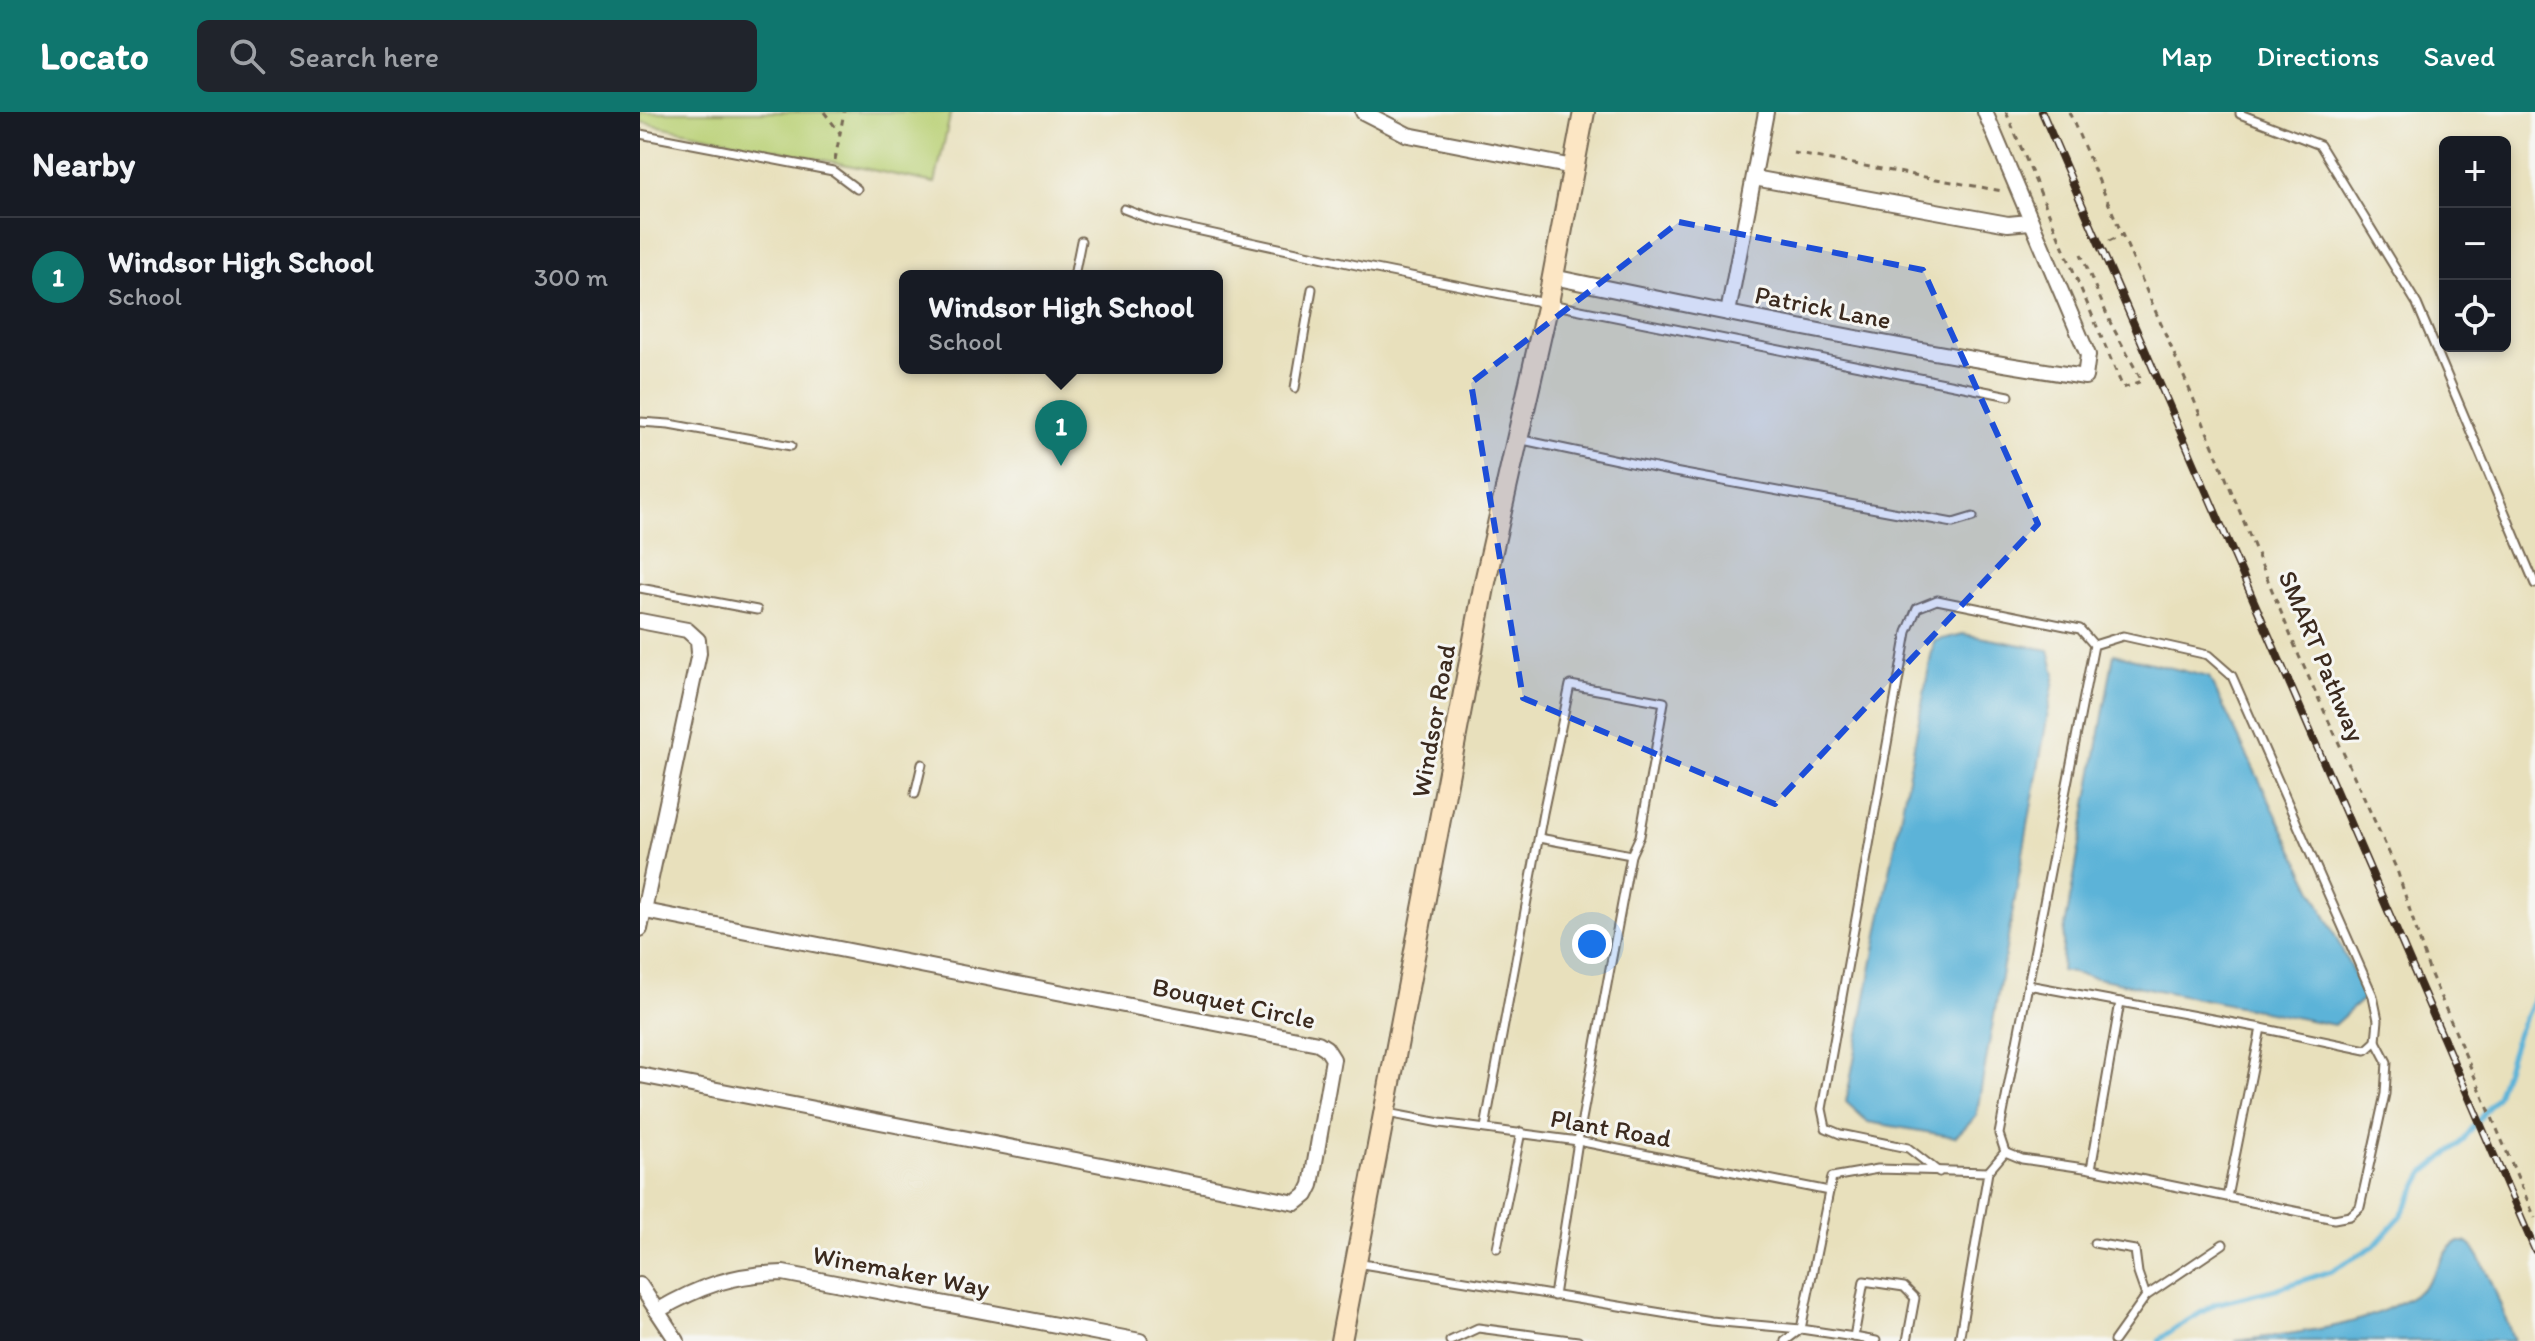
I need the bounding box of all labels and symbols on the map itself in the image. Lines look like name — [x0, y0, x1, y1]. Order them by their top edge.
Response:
street label: Patrick Lane — [1752, 278, 1894, 336]
pin: 1 — [1035, 400, 1087, 466]
street label: SMART Pathway — [2272, 566, 2372, 746]
street label: Windsor Road — [1404, 642, 1462, 800]
your location — [1572, 924, 1612, 964]
street label: Bouquet Circle — [1150, 970, 1318, 1036]
street label: Plant Road — [1548, 1102, 1675, 1154]
street label: Winemaker Way — [810, 1238, 992, 1304]

